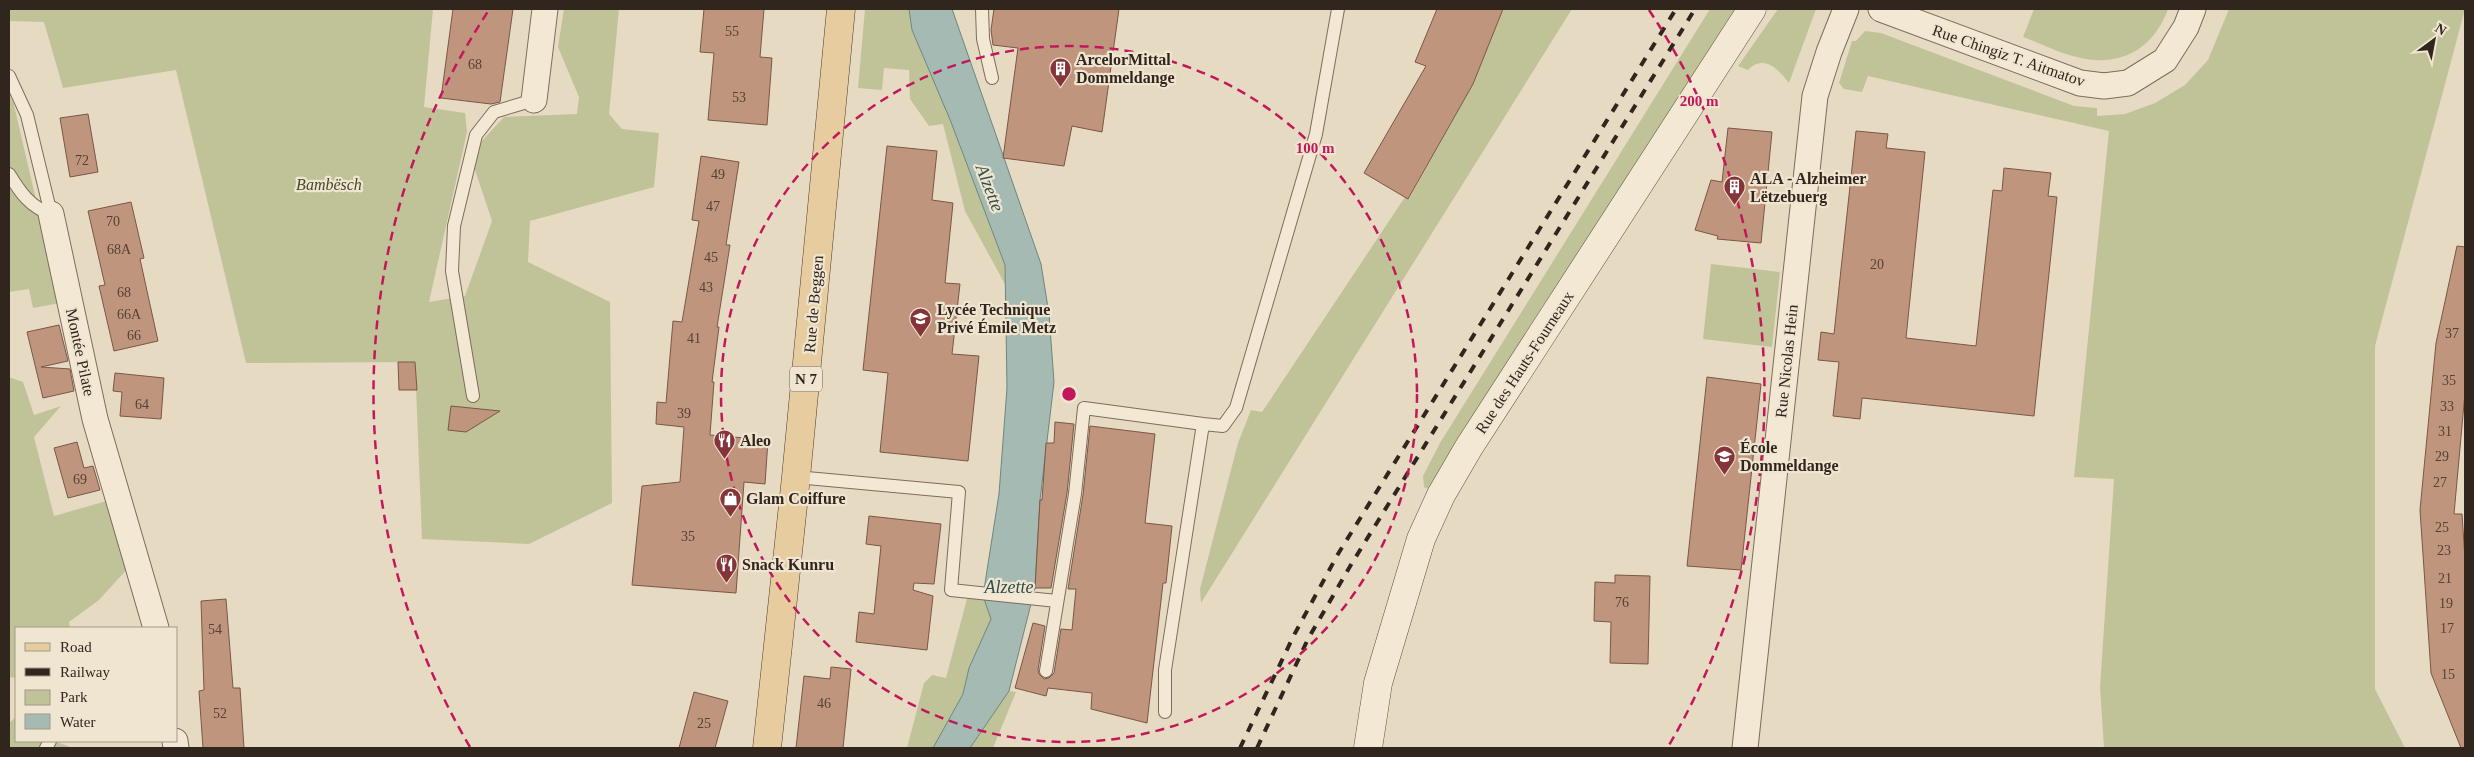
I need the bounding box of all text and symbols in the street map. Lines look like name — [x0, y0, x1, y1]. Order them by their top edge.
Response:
north arrow — [2409, 15, 2459, 65]
text: N — [2432, 20, 2449, 38]
street label: Rue Chingiz T. Aitmatov — [1930, 21, 2087, 91]
house number: 55 — [725, 24, 739, 39]
place label: ArcelorMittal Dommeldange — [1076, 51, 1175, 87]
building icon: ArcelorMittal Dommeldange — [1048, 56, 1072, 87]
house number: 68 — [468, 57, 482, 72]
house number: 53 — [732, 90, 746, 105]
text: 200 m — [1680, 93, 1719, 109]
text: 100 m — [1296, 140, 1335, 156]
house number: 72 — [75, 153, 89, 168]
water label: Alzette — [972, 161, 1008, 214]
house number: 49 — [711, 167, 725, 182]
place label: ALA - Alzheimer Lëtzebuerg — [1750, 170, 1866, 206]
building icon: ALA - Alzheimer Lëtzebuerg — [1722, 175, 1746, 206]
park label: Bambësch — [296, 176, 362, 193]
house number: 47 — [706, 199, 720, 214]
house number: 70 — [106, 214, 120, 229]
house number: 68A — [107, 242, 132, 257]
house number: 45 — [704, 250, 718, 265]
street label: Rue de Beggen — [801, 255, 827, 354]
house number: 20 — [1870, 257, 1884, 272]
house number: 43 — [699, 280, 713, 295]
house number: 68 — [117, 285, 131, 300]
street label: Rue des Hauts-Fourneaux — [1472, 288, 1577, 437]
place label: Lycée Technique Privé Émile Metz — [937, 301, 1056, 336]
street label: Rue Nicolas Hein — [1772, 304, 1801, 419]
school or university icon: Lycée Technique Privé Émile Metz — [909, 306, 933, 337]
street label: Montée Pilate — [63, 307, 98, 398]
house number: 66A — [117, 307, 142, 322]
house number: 37 — [2445, 326, 2459, 341]
house number: 66 — [127, 328, 141, 343]
house number: 41 — [687, 331, 701, 346]
road number: N 7 — [790, 366, 822, 392]
house number: 35 — [2442, 373, 2456, 388]
centre of rings — [1060, 385, 1078, 403]
house number: 64 — [135, 397, 149, 412]
house number: 33 — [2440, 399, 2454, 414]
house number: 39 — [677, 406, 691, 421]
house number: 31 — [2438, 424, 2452, 439]
restaurant icon: Aleo — [712, 428, 736, 459]
place label: Aleo — [740, 432, 771, 449]
place label: École Dommeldange — [1740, 438, 1839, 475]
school or university icon: École Dommeldange — [1712, 444, 1736, 475]
house number: 29 — [2435, 449, 2449, 464]
house number: 69 — [73, 472, 87, 487]
house number: 27 — [2433, 475, 2447, 490]
shop icon: Glam Coiffure — [718, 486, 742, 517]
place label: Glam Coiffure — [746, 490, 846, 507]
house number: 25 — [2435, 520, 2449, 535]
house number: 35 — [681, 529, 695, 544]
house number: 23 — [2437, 543, 2451, 558]
restaurant icon: Snack Kunru — [714, 552, 738, 583]
place label: Snack Kunru — [742, 556, 834, 573]
house number: 21 — [2438, 571, 2452, 586]
water label: Alzette — [984, 577, 1034, 597]
house number: 76 — [1615, 595, 1629, 610]
house number: 19 — [2439, 596, 2453, 611]
house number: 17 — [2440, 621, 2454, 636]
house number: 54 — [208, 622, 222, 637]
legend — [15, 627, 178, 742]
text: Road — [60, 639, 92, 655]
text: Railway — [60, 664, 110, 680]
house number: 15 — [2441, 667, 2455, 682]
text: Park — [60, 689, 88, 705]
house number: 46 — [817, 696, 831, 711]
house number: 52 — [213, 706, 227, 721]
text: Water — [60, 714, 95, 730]
house number: 25 — [697, 716, 711, 731]

